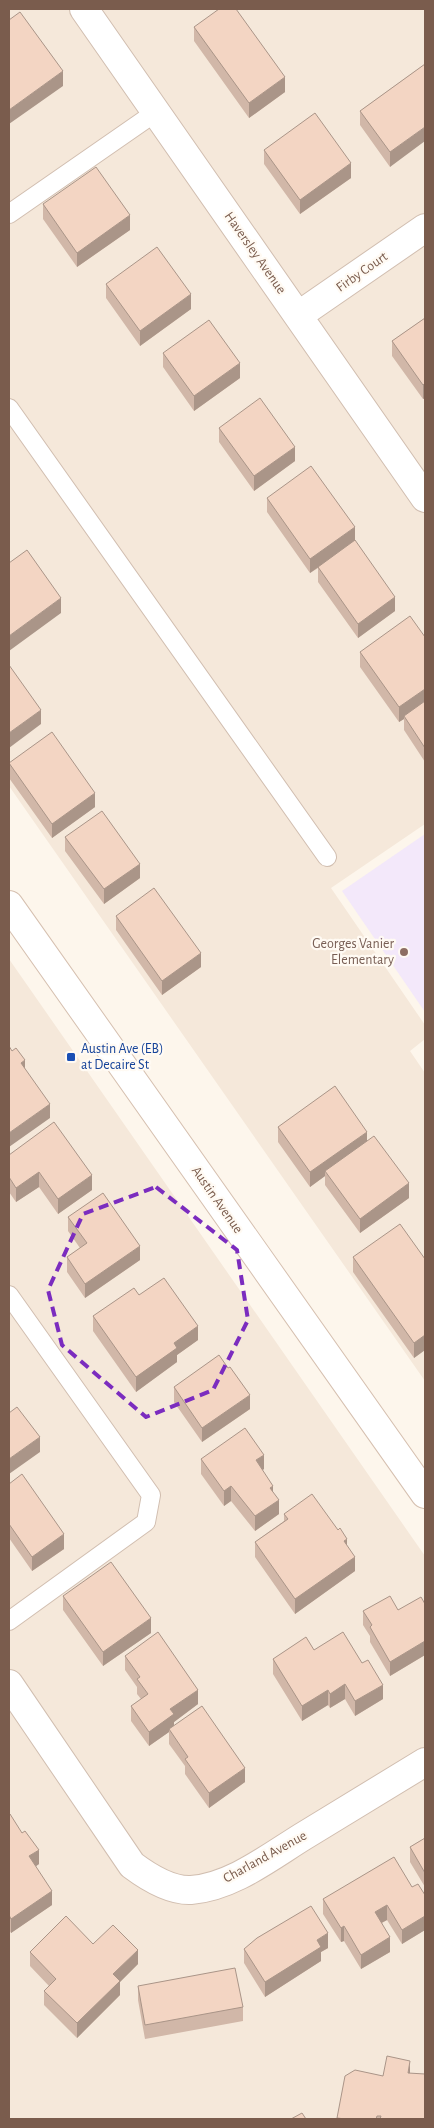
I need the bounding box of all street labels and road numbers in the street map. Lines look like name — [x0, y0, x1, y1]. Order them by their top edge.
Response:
street label: Haversley Avenue — [222, 209, 288, 297]
street label: Firby Court — [334, 249, 391, 295]
street label: Austin Avenue — [189, 1164, 245, 1236]
street label: Charland Avenue — [221, 1828, 309, 1886]

